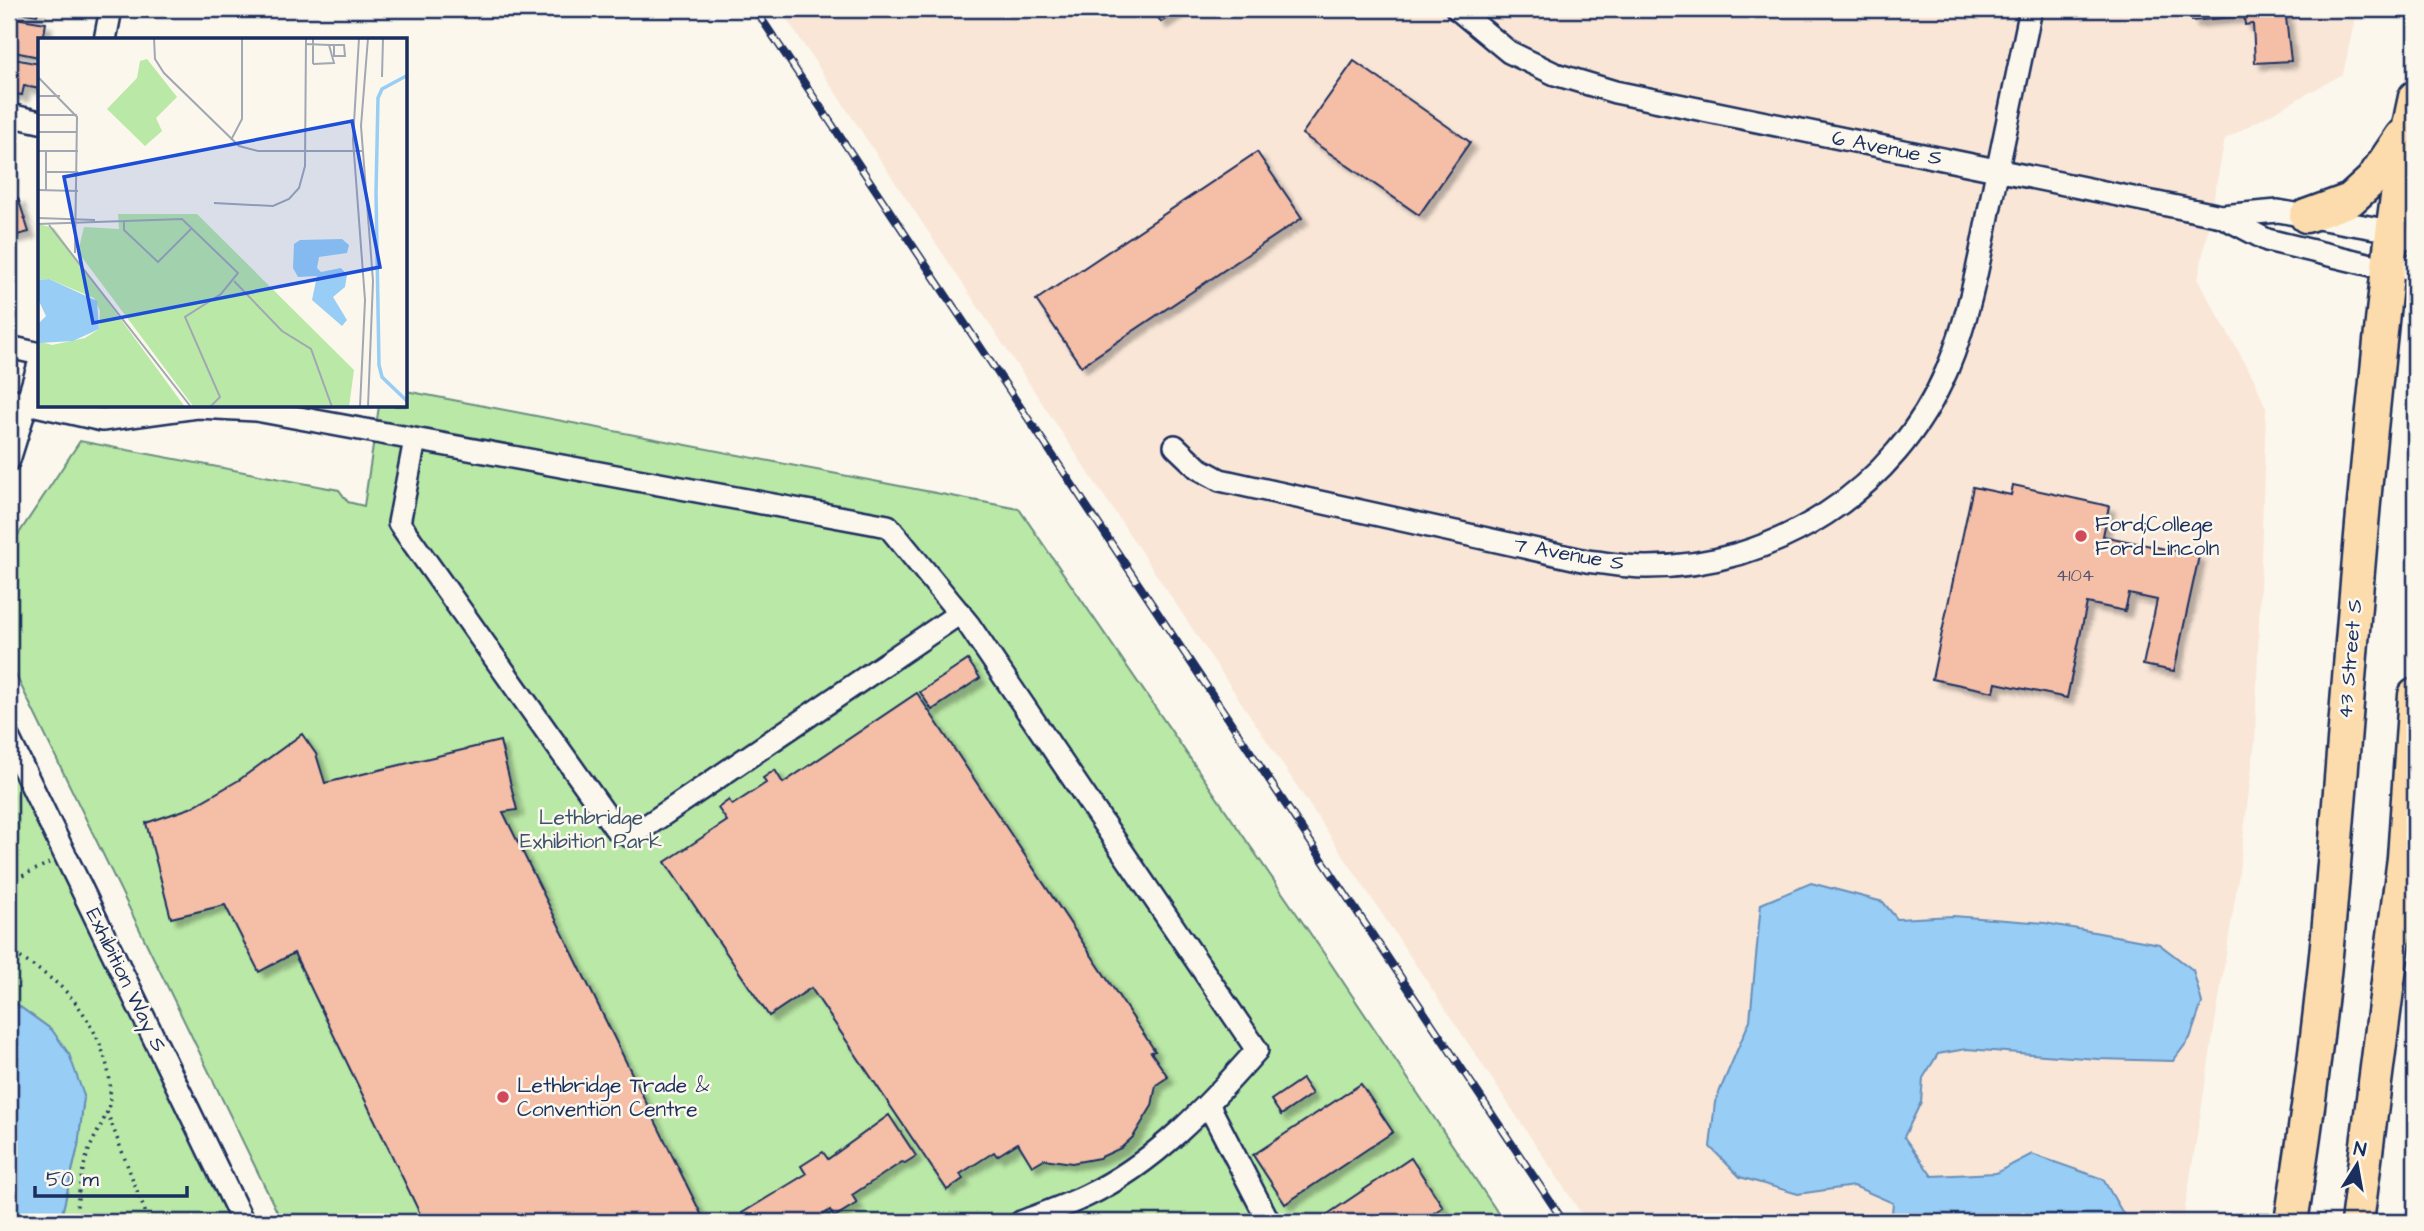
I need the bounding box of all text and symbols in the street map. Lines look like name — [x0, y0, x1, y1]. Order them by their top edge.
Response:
inset map — [38, 38, 408, 408]
street label: 6 Avenue S — [1829, 123, 1945, 173]
place label: Ford;College Ford Lincoln — [2095, 510, 2219, 563]
marker: Ford;College Ford Lincoln — [2073, 528, 2089, 544]
street label: 7 Avenue S — [1512, 530, 1626, 578]
house number: 4104 — [2056, 563, 2094, 588]
street label: 43 Street S — [2330, 598, 2370, 720]
park label: Lethbridge Exhibition Park — [520, 803, 662, 856]
street label: Exhibition Way S — [77, 903, 173, 1058]
place label: Lethbridge Trade & Convention Centre — [517, 1071, 710, 1124]
marker: Lethbridge Trade & Convention Centre — [495, 1089, 511, 1105]
north arrow — [2322, 1130, 2392, 1200]
text: N — [2352, 1135, 2368, 1164]
scale bar — [35, 1154, 187, 1198]
text: 50 m — [46, 1165, 100, 1194]

